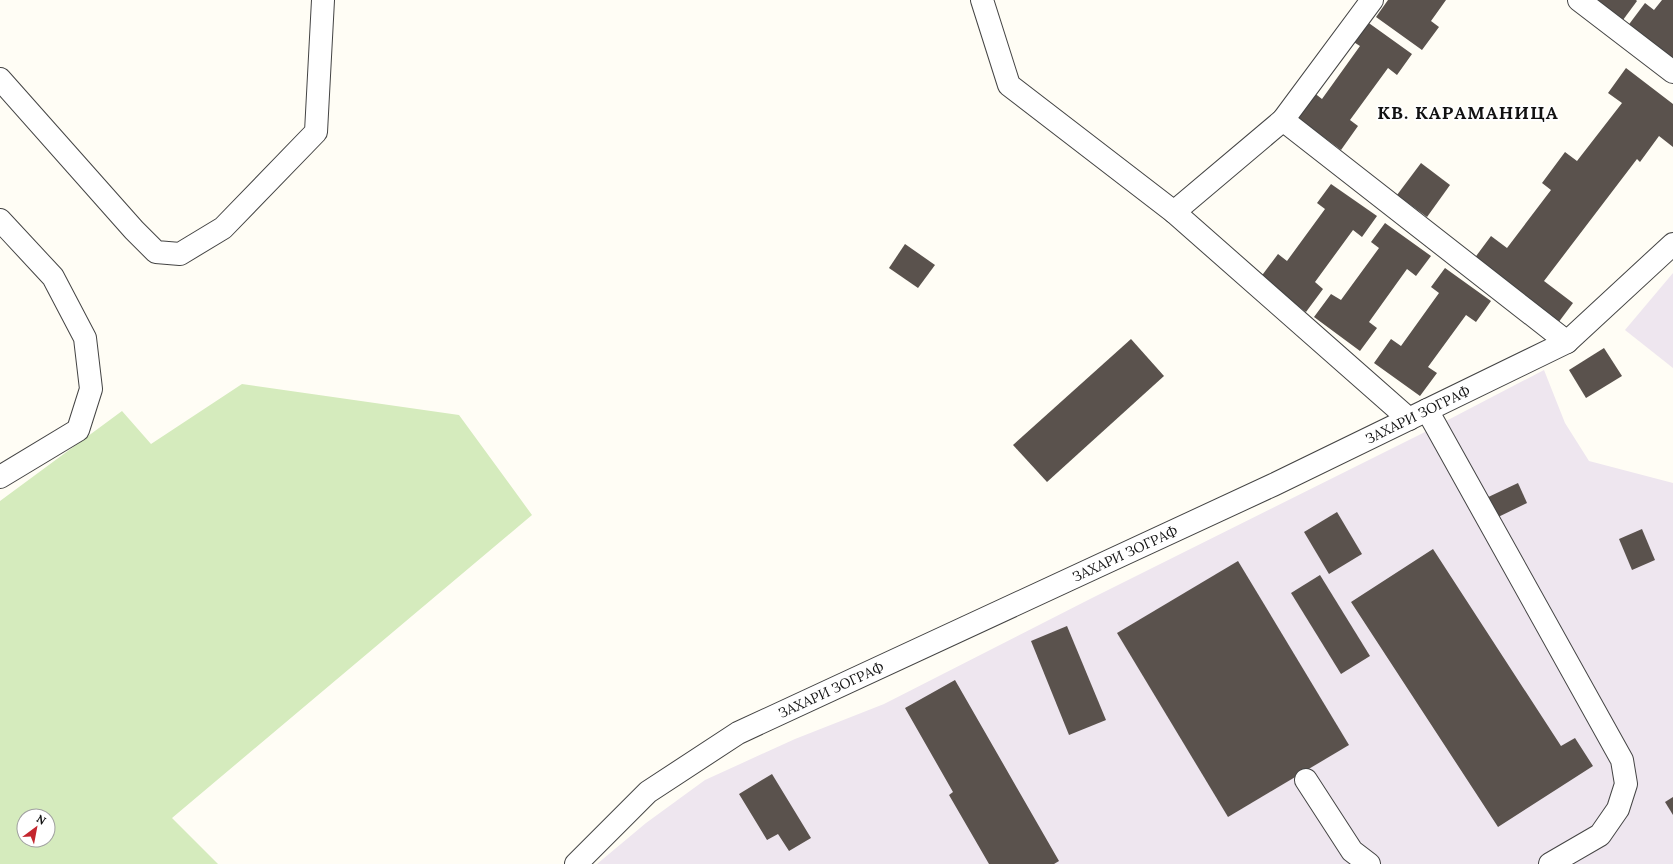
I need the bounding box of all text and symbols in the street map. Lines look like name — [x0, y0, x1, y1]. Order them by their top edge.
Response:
district label: КВ. КАРАМАНИЦА — [1377, 101, 1559, 124]
street label: ЗАХАРИ ЗОГРАФ — [1362, 382, 1473, 448]
street label: ЗАХАРИ ЗОГРАФ — [1069, 521, 1181, 586]
street label: ЗАХАРИ ЗОГРАФ — [775, 658, 887, 722]
north arrow — [16, 808, 56, 848]
text: N — [34, 811, 49, 828]

